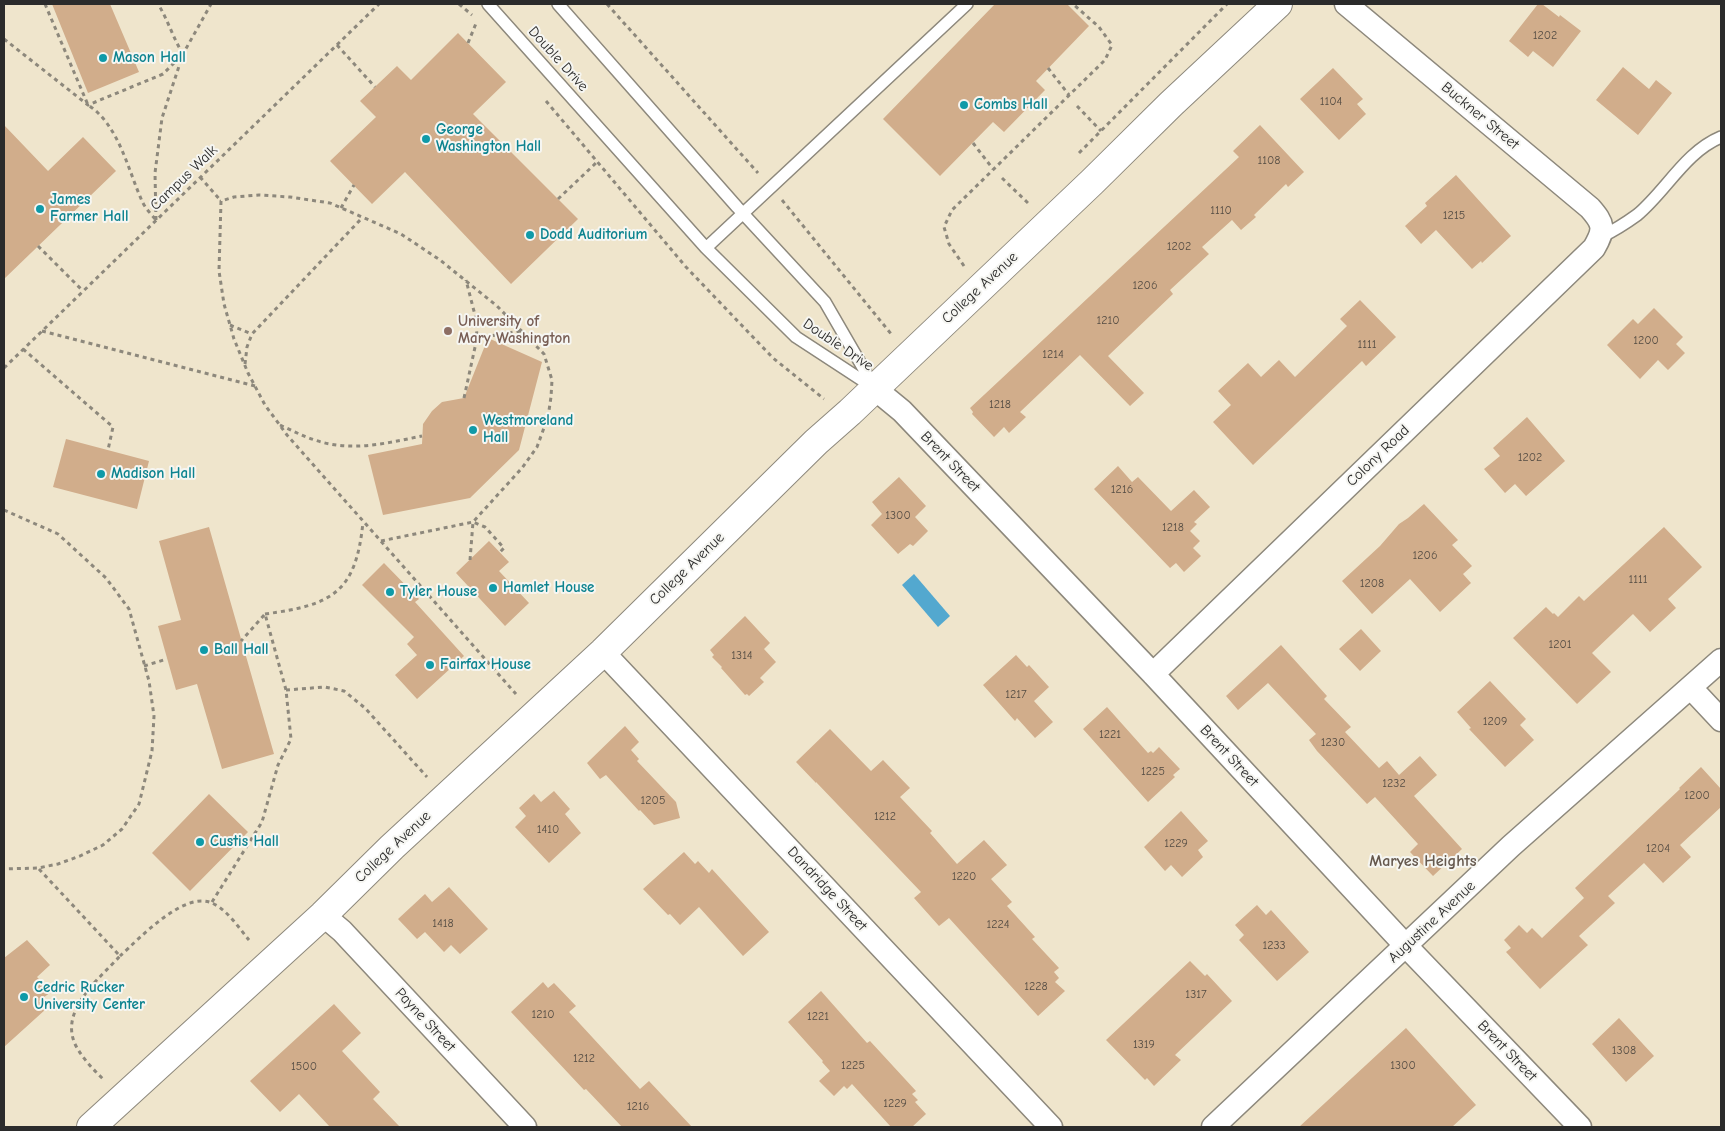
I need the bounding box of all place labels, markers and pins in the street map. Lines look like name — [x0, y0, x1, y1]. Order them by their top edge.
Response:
place label: Mason Hall — [113, 49, 186, 67]
marker: Mason Hall — [97, 52, 109, 64]
place label: Combs Hall — [974, 96, 1048, 114]
marker: Combs Hall — [958, 99, 970, 111]
place label: George Washington Hall — [436, 121, 541, 156]
marker: George Washington Hall — [420, 133, 432, 145]
place label: James Farmer Hall — [50, 191, 128, 226]
marker: James Farmer Hall — [34, 203, 46, 215]
place label: Dodd Auditorium — [540, 226, 647, 244]
marker: Dodd Auditorium — [524, 229, 536, 241]
place label: University of Mary Washington — [458, 313, 570, 348]
marker: University of Mary Washington — [442, 325, 454, 337]
place label: Westmoreland Hall — [483, 412, 573, 447]
marker: Westmoreland Hall — [467, 424, 479, 436]
place label: Madison Hall — [111, 465, 195, 483]
marker: Madison Hall — [95, 468, 107, 480]
place label: Hamlet House — [503, 579, 594, 597]
marker: Hamlet House — [487, 582, 499, 594]
place label: Tyler House — [400, 583, 477, 601]
marker: Tyler House — [384, 586, 396, 598]
place label: Ball Hall — [214, 641, 269, 659]
marker: Ball Hall — [198, 644, 210, 656]
place label: Fairfax House — [440, 656, 531, 674]
marker: Fairfax House — [424, 659, 436, 671]
place label: Custis Hall — [210, 833, 279, 851]
marker: Custis Hall — [194, 836, 206, 848]
place label: Cedric Rucker University Center — [34, 979, 145, 1014]
marker: Cedric Rucker University Center — [18, 991, 30, 1003]

